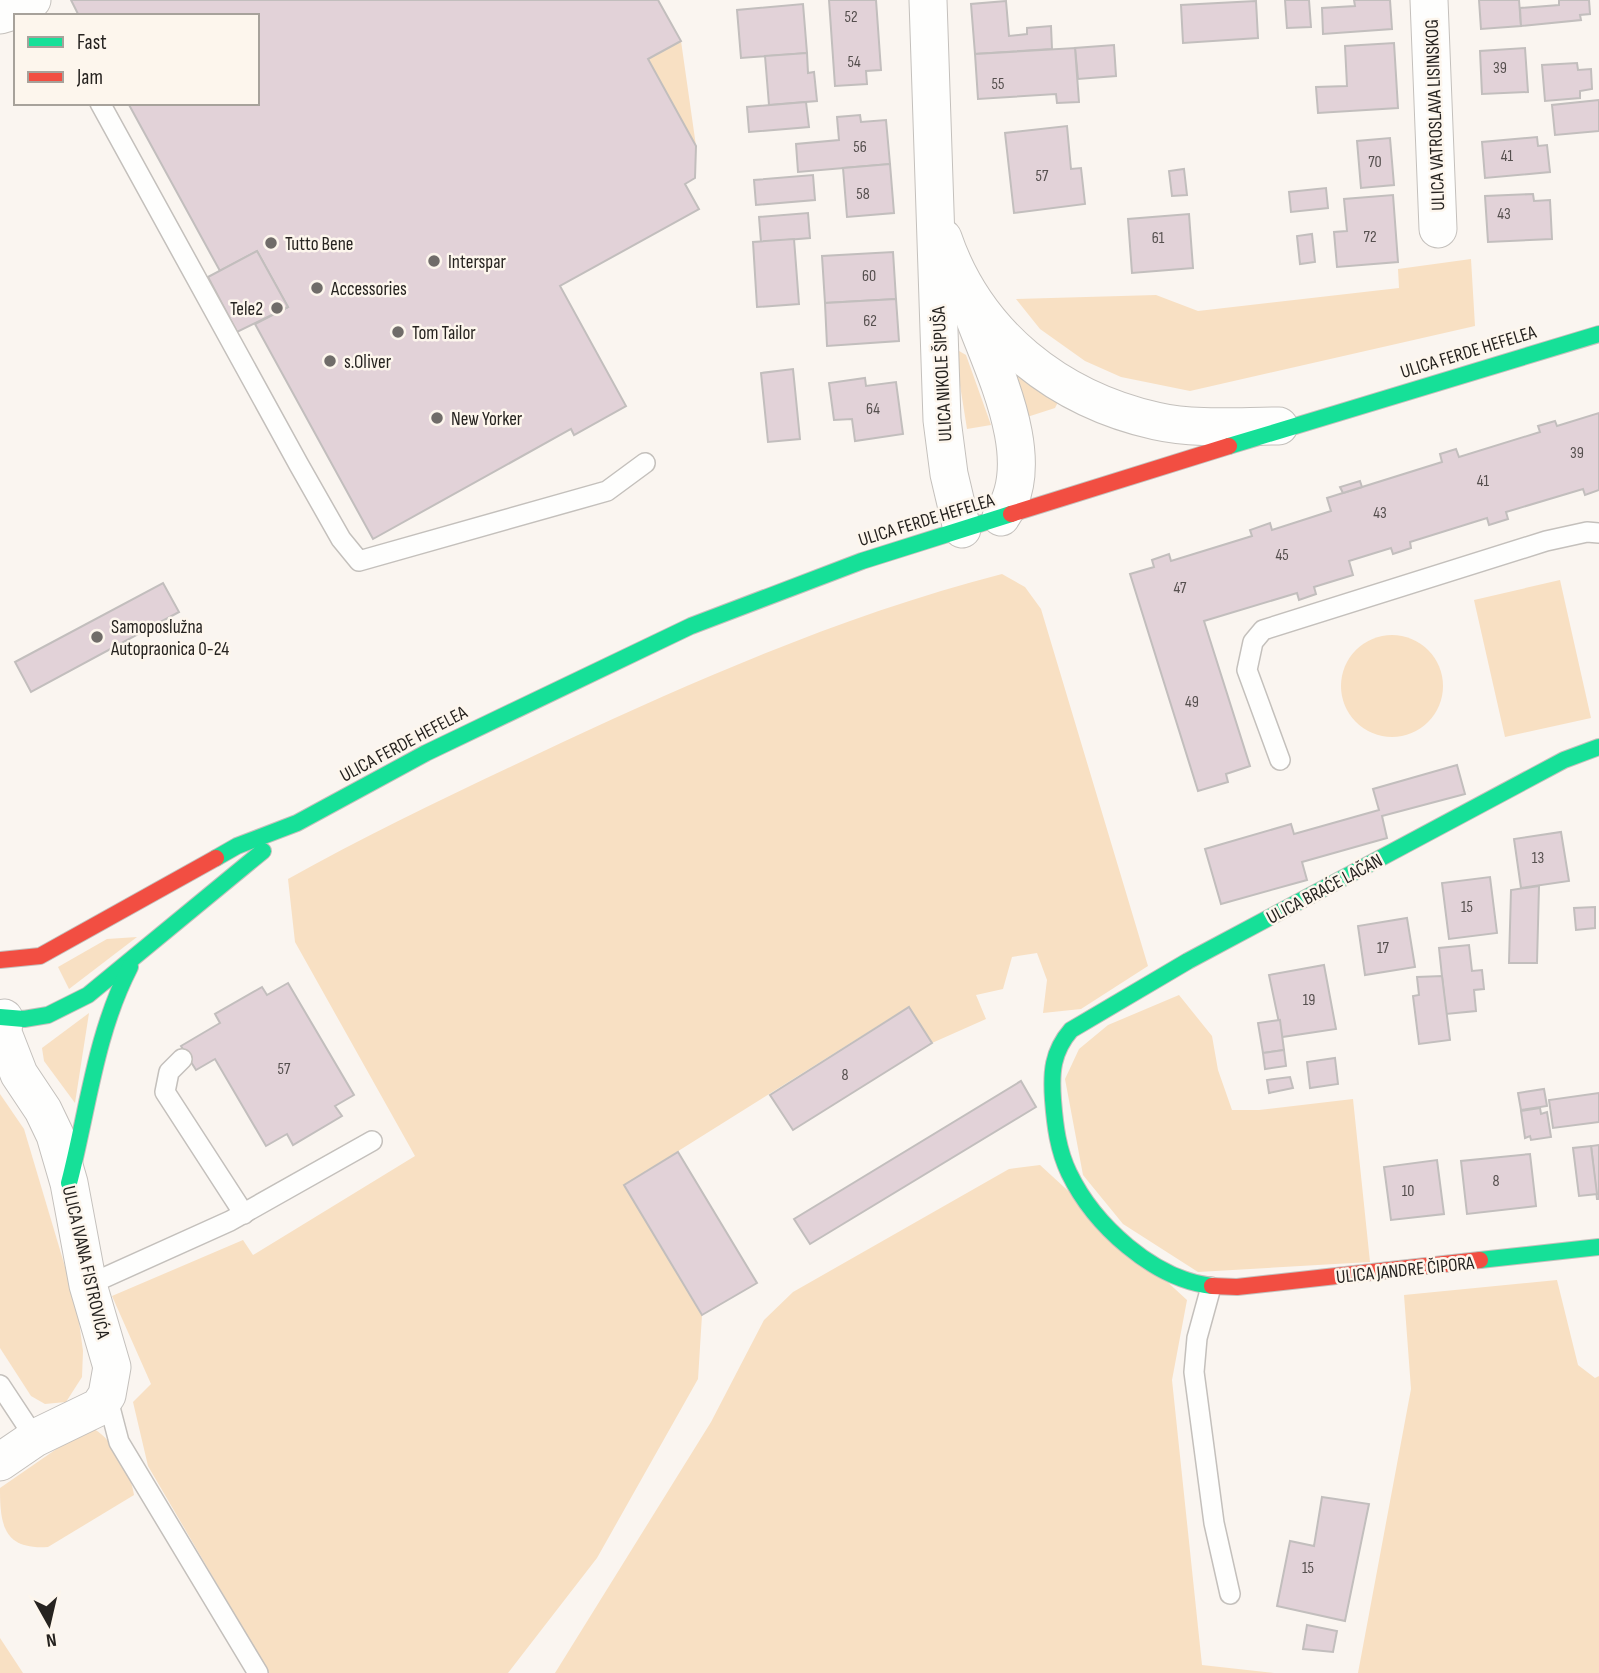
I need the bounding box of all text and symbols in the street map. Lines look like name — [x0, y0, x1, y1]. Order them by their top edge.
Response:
house number: 52 — [844, 8, 858, 27]
legend — [14, 14, 259, 105]
street label: ULICA VATROSLAVA LISINSKOG — [1421, 19, 1450, 211]
text: Fast — [77, 30, 107, 55]
house number: 54 — [847, 53, 861, 72]
house number: 39 — [1493, 59, 1507, 78]
text: Jam — [76, 65, 103, 90]
house number: 55 — [992, 75, 1004, 94]
house number: 56 — [853, 138, 867, 157]
house number: 41 — [1501, 147, 1514, 166]
house number: 70 — [1368, 153, 1382, 172]
house number: 57 — [1036, 167, 1049, 186]
house number: 58 — [856, 185, 870, 204]
house number: 43 — [1497, 205, 1511, 224]
house number: 72 — [1364, 228, 1376, 247]
house number: 61 — [1152, 229, 1165, 248]
place label: Tutto Bene — [285, 233, 353, 256]
marker: Tutto Bene — [263, 235, 279, 251]
place label: Interspar — [448, 251, 507, 274]
marker: Interspar — [426, 253, 442, 269]
house number: 60 — [862, 267, 876, 286]
place label: Accessories — [330, 278, 407, 301]
marker: Accessories — [309, 280, 325, 296]
place label: Tele2 — [230, 298, 263, 321]
marker: Tele2 — [269, 300, 285, 316]
street label: ULICA NIKOLE ŠIPUŠA — [927, 305, 958, 442]
house number: 62 — [863, 312, 877, 331]
street label: ULICA FERDE HEFELEA — [1398, 321, 1540, 384]
place label: Tom Tailor — [412, 322, 476, 345]
marker: Tom Tailor — [390, 324, 406, 340]
place label: s.Oliver — [344, 351, 392, 374]
marker: s.Oliver — [322, 353, 338, 369]
house number: 64 — [866, 400, 880, 419]
place label: New Yorker — [451, 408, 523, 431]
marker: New Yorker — [429, 410, 445, 426]
house number: 39 — [1570, 444, 1584, 463]
house number: 41 — [1477, 472, 1490, 491]
street label: ULICA FERDE HEFELEA — [856, 489, 998, 552]
house number: 43 — [1373, 504, 1387, 523]
house number: 45 — [1275, 546, 1289, 565]
house number: 47 — [1174, 579, 1187, 598]
place label: Samoposlužna Autopraonica 0-24 — [110, 616, 229, 661]
marker: Samoposlužna Autopraonica 0-24 — [89, 629, 105, 645]
house number: 49 — [1185, 693, 1199, 712]
street label: ULICA FERDE HEFELEA — [336, 701, 472, 787]
street label: ULICA BRAĆE LAČAN — [1263, 849, 1387, 930]
house number: 13 — [1532, 849, 1544, 868]
house number: 15 — [1461, 898, 1473, 917]
house number: 17 — [1377, 939, 1390, 958]
house number: 19 — [1303, 991, 1315, 1010]
house number: 57 — [278, 1060, 291, 1079]
house number: 8 — [841, 1066, 849, 1085]
house number: 8 — [1492, 1172, 1500, 1191]
house number: 10 — [1402, 1182, 1414, 1201]
street label: ULICA IVANA FISTROVIĆA — [57, 1184, 114, 1342]
street label: ULICA JANDRE ČIPORA — [1335, 1252, 1476, 1289]
house number: 15 — [1302, 1559, 1314, 1578]
north arrow — [14, 1589, 84, 1659]
text: N — [45, 1627, 58, 1651]

